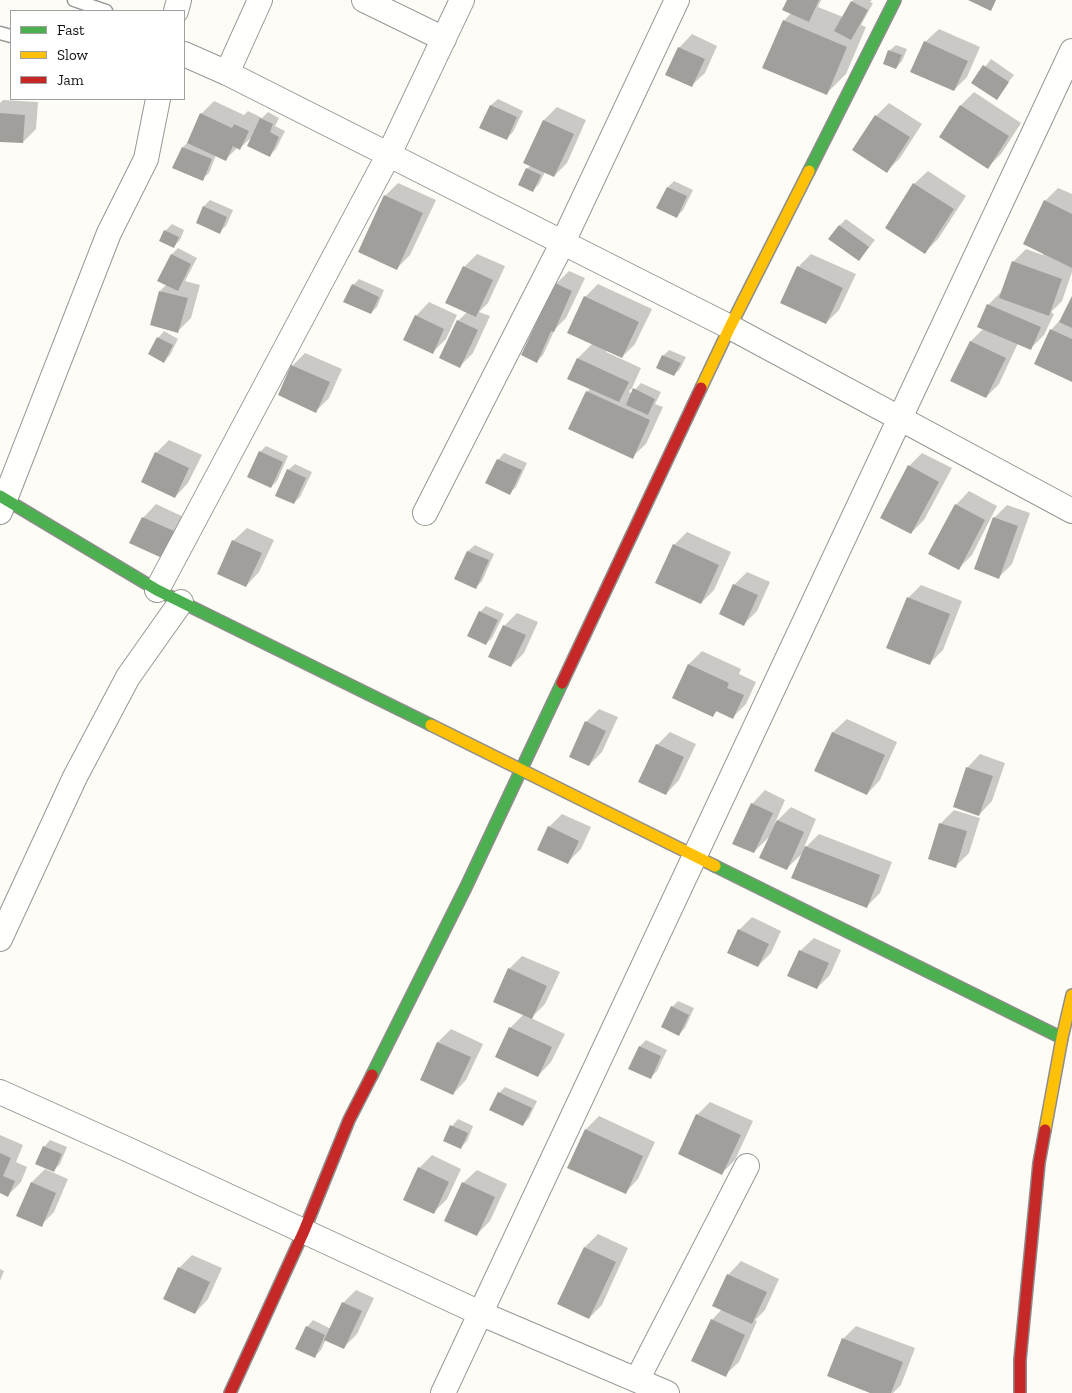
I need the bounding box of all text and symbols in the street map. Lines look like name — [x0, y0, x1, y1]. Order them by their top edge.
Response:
legend — [10, 10, 185, 100]
text: Fast — [57, 21, 85, 39]
text: Slow — [57, 46, 88, 64]
text: Jam — [57, 71, 84, 89]

